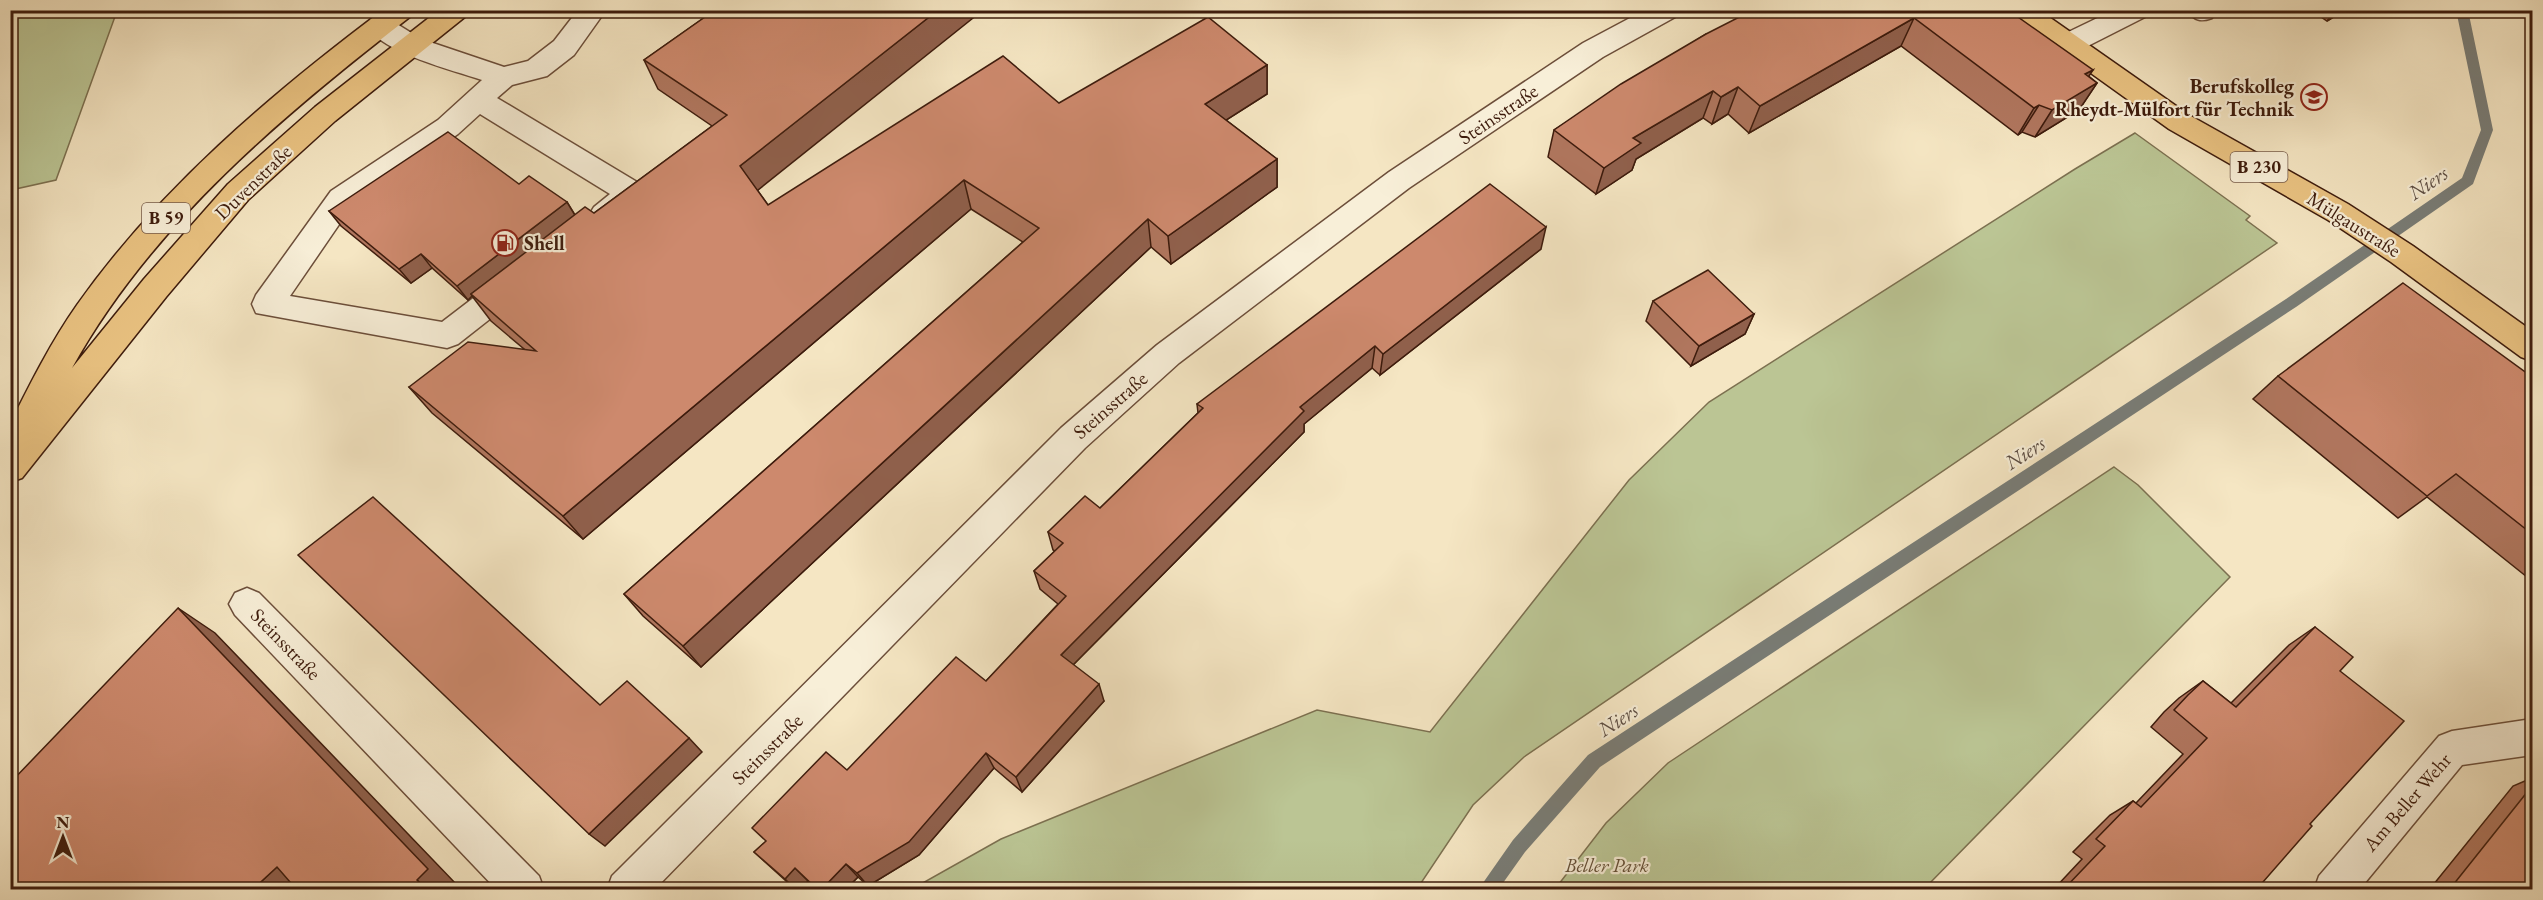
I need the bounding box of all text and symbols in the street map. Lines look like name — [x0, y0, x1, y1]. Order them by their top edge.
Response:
place label: Berufskolleg Rheydt-Mülfort für Technik — [2055, 73, 2295, 122]
street label: Steinsstraße — [1453, 78, 1543, 150]
school or university icon: Berufskolleg Rheydt-Mülfort für Technik — [2299, 82, 2329, 112]
street label: Duvenstraße — [209, 139, 297, 225]
road number: B 230 — [2230, 152, 2288, 182]
water label: Niers — [2402, 159, 2453, 206]
street label: Mülgaustraße — [2302, 185, 2406, 263]
road number: B 59 — [142, 203, 190, 233]
fuel station icon: Shell — [490, 228, 520, 258]
place label: Shell — [524, 230, 565, 256]
street label: Steinsstraße — [1067, 365, 1153, 445]
water label: Niers — [1999, 429, 2050, 476]
street label: Steinsstraße — [245, 602, 327, 686]
water label: Niers — [1592, 696, 1643, 743]
street label: Steinsstraße — [726, 708, 808, 790]
street label: Am Beller Wehr — [2356, 747, 2457, 857]
north arrow — [33, 807, 93, 867]
text: N — [57, 812, 70, 833]
park label: Beller Park — [1564, 852, 1649, 878]

